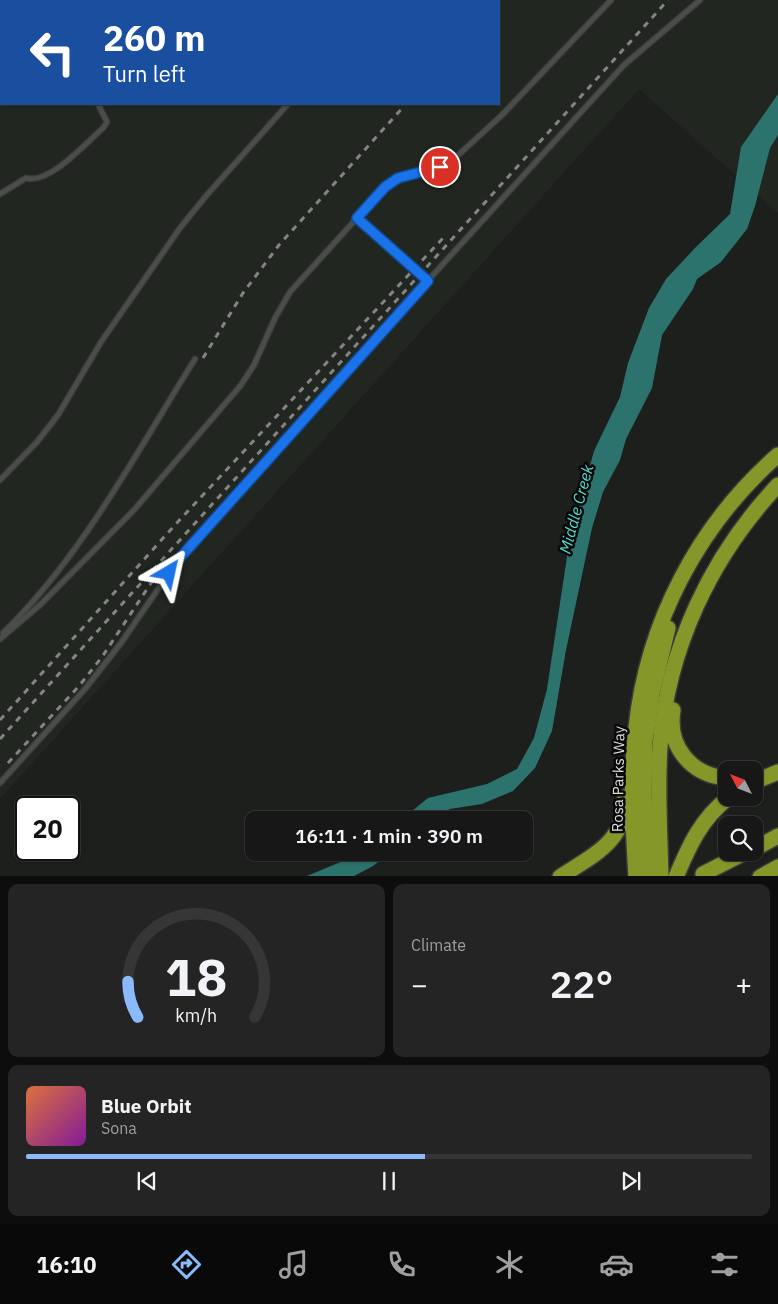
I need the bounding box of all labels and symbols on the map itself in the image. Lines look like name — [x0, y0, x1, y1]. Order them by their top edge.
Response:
pin — [419, 146, 461, 188]
water label: Middle Creek — [554, 462, 598, 556]
position arrow — [142, 546, 194, 598]
street label: Rosa Parks Way — [608, 725, 628, 832]
north arrow — [718, 761, 762, 806]
speed limit sign: 20 — [15, 796, 80, 861]

